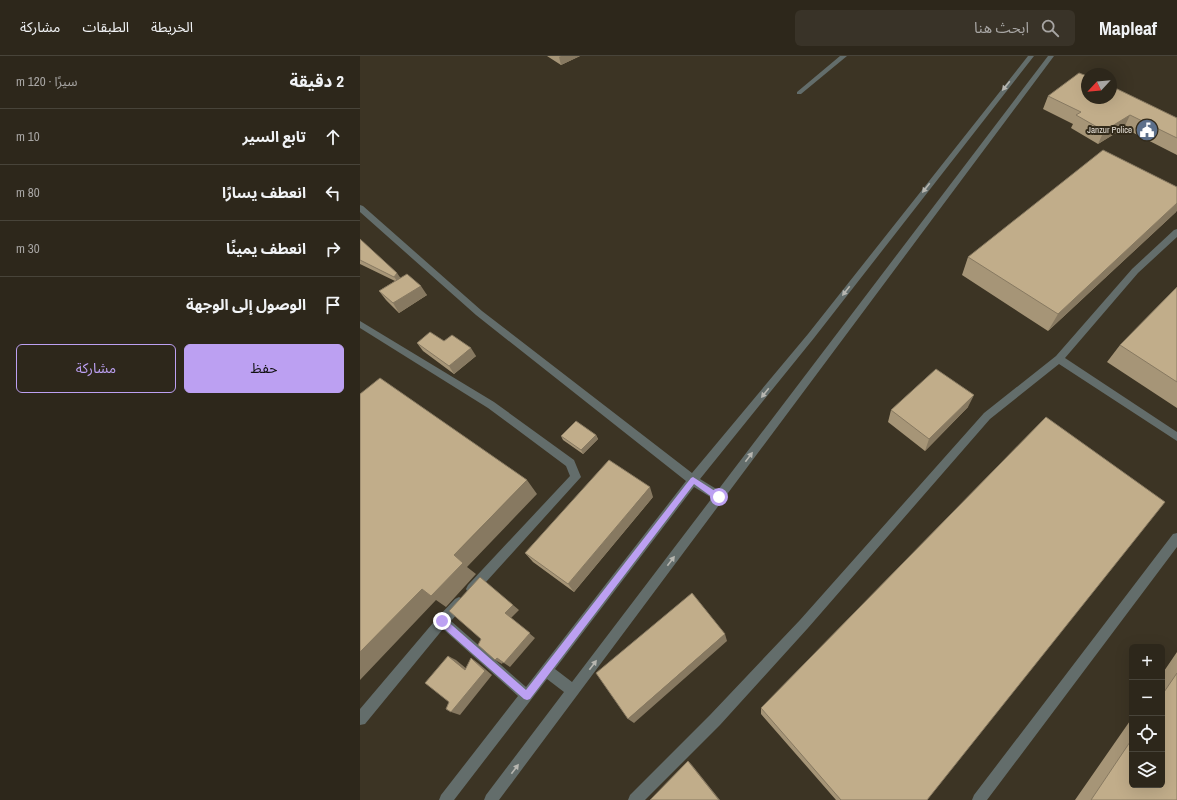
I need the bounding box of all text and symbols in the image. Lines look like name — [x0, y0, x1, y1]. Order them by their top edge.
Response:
search box — [795, 10, 1075, 46]
text: Mapleaf — [1099, 15, 1157, 41]
text: ابحث هنا — [974, 17, 1029, 38]
icon: search — [1039, 17, 1061, 39]
text: مشاركة — [20, 18, 60, 36]
text: الطبقات — [82, 18, 129, 36]
text: الخريطة — [151, 18, 193, 36]
north arrow — [1081, 68, 1117, 104]
text: 2 دقيقة — [290, 69, 344, 92]
text: سيرًا · 120 m — [16, 73, 78, 90]
one-way arrow — [1002, 81, 1011, 92]
public building icon: Janzur Police — [1134, 117, 1160, 143]
place label: Janzur Police — [1087, 124, 1132, 136]
text: تابع السير — [242, 126, 306, 147]
icon: ahead — [322, 126, 344, 148]
text: 10 m — [16, 128, 40, 145]
text: انعطف يسارًا — [222, 182, 306, 203]
icon: left — [322, 182, 344, 204]
one-way arrow — [922, 183, 930, 194]
text: 80 m — [16, 184, 40, 201]
text: انعطف يمينًا — [226, 238, 306, 259]
icon: right — [322, 238, 344, 260]
text: 30 m — [16, 240, 40, 257]
one-way arrow — [842, 286, 851, 297]
text: الوصول إلى الوجهة — [186, 294, 306, 315]
icon: arrive — [322, 294, 344, 316]
button: مشاركة — [16, 344, 176, 393]
button: حفظ — [184, 344, 344, 393]
one-way arrow — [760, 387, 769, 398]
one-way arrow — [745, 452, 753, 462]
route start — [710, 488, 728, 506]
one-way arrow — [667, 555, 675, 566]
route end — [433, 612, 451, 630]
map controls — [1129, 644, 1165, 788]
button: + — [1129, 644, 1165, 680]
one-way arrow — [589, 659, 597, 670]
button: − — [1129, 680, 1165, 716]
button: locate — [1129, 716, 1165, 752]
button: layers — [1129, 752, 1165, 788]
one-way arrow — [511, 763, 519, 774]

